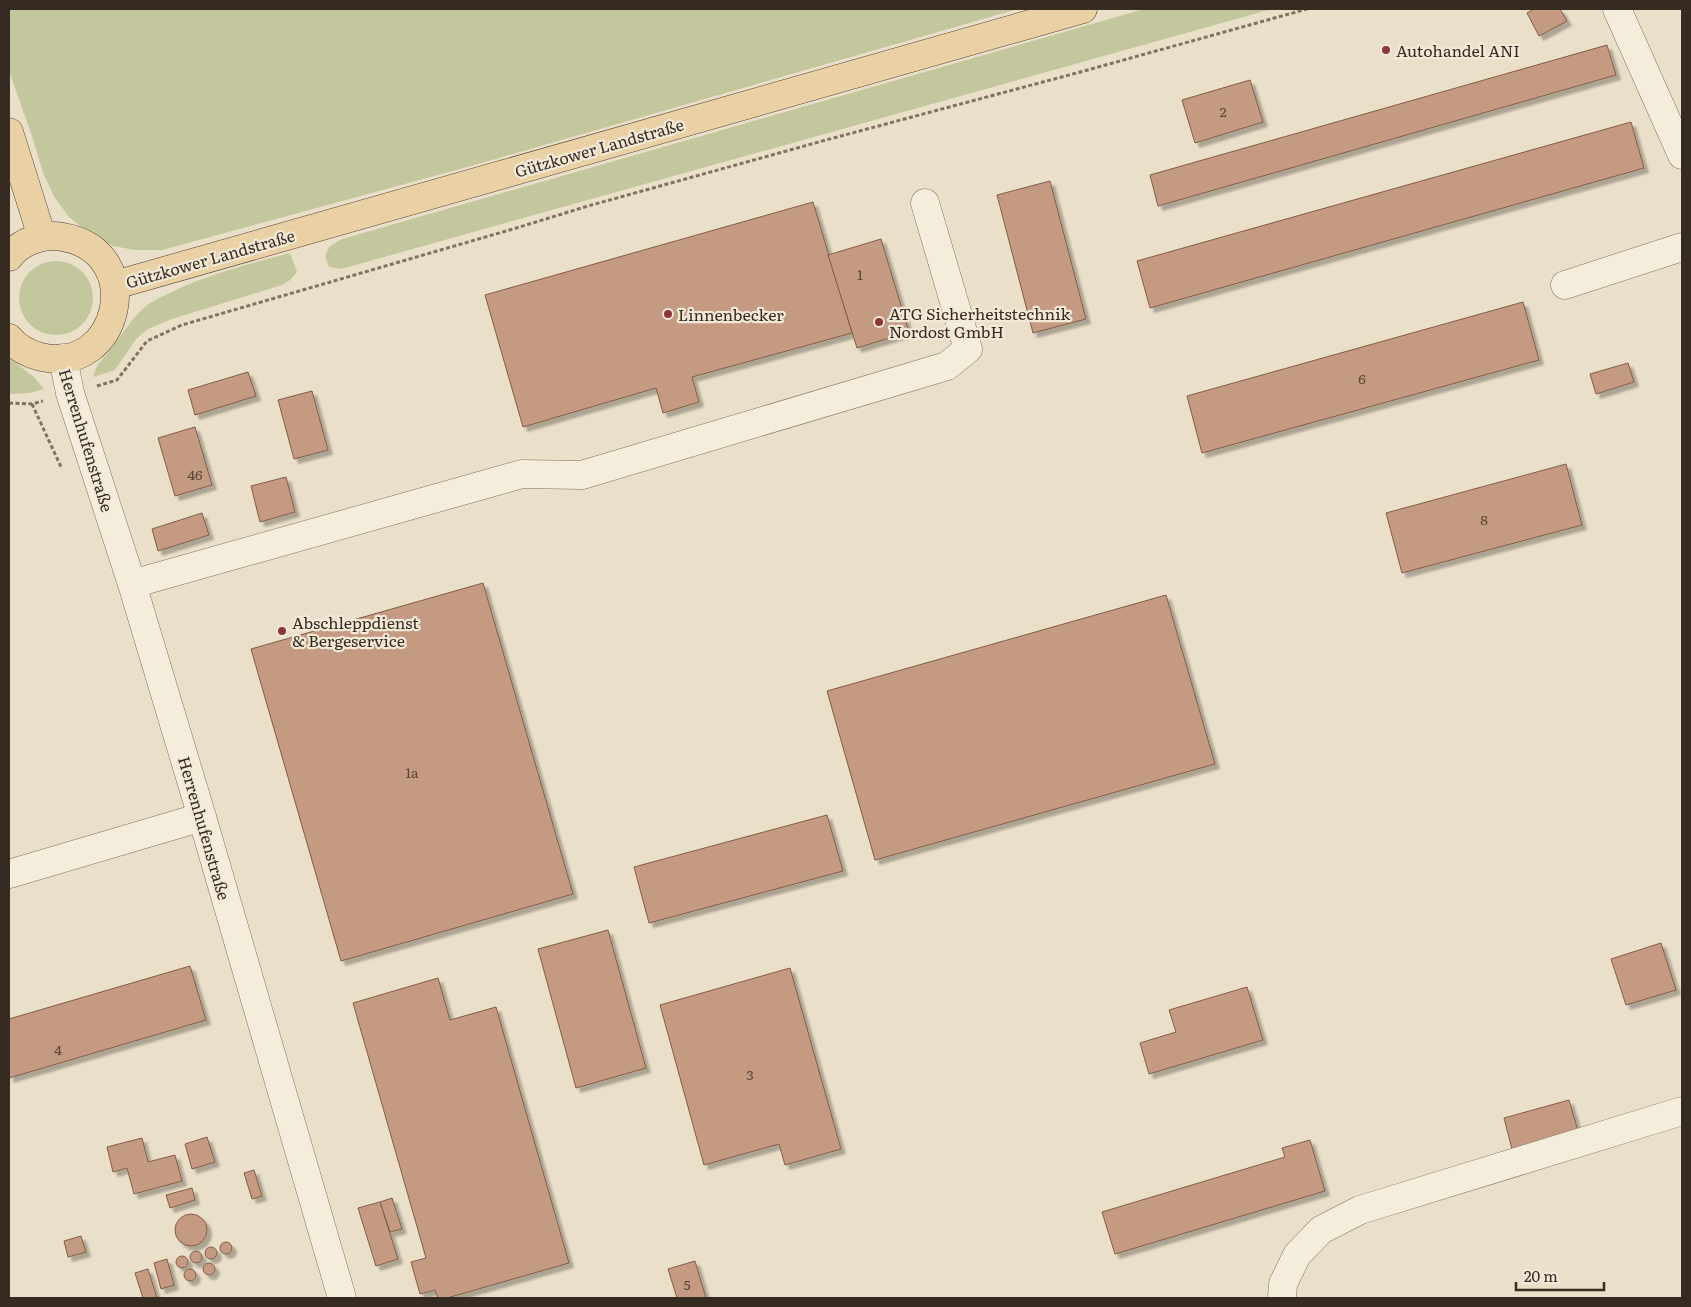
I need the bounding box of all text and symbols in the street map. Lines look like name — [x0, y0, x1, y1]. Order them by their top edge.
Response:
place label: Autohandel ANI — [1396, 38, 1520, 62]
marker: Autohandel ANI — [1380, 44, 1392, 56]
house number: 2 — [1219, 101, 1227, 121]
street label: Gützkower Landstraße — [512, 111, 686, 183]
street label: Gützkower Landstraße — [123, 222, 297, 294]
house number: 1 — [857, 264, 863, 284]
place label: ATG Sicherheitstechnik Nordost GmbH — [889, 301, 1070, 343]
place label: Linnenbecker — [678, 302, 784, 326]
marker: Linnenbecker — [662, 308, 674, 320]
marker: ATG Sicherheitstechnik Nordost GmbH — [873, 316, 885, 328]
street label: Herrenhufenstraße — [54, 365, 120, 515]
house number: 6 — [1358, 368, 1366, 388]
house number: 46 — [187, 464, 203, 484]
house number: 8 — [1480, 509, 1488, 529]
place label: Abschleppdienst & Bergeservice — [292, 610, 419, 652]
marker: Abschleppdienst & Bergeservice — [276, 625, 288, 637]
street label: Herrenhufenstraße — [173, 753, 237, 903]
house number: 1a — [405, 762, 419, 782]
house number: 4 — [54, 1039, 62, 1059]
house number: 3 — [746, 1064, 754, 1084]
scale bar — [1516, 1260, 1604, 1292]
text: 20 m — [1524, 1264, 1558, 1287]
house number: 5 — [683, 1274, 691, 1294]

